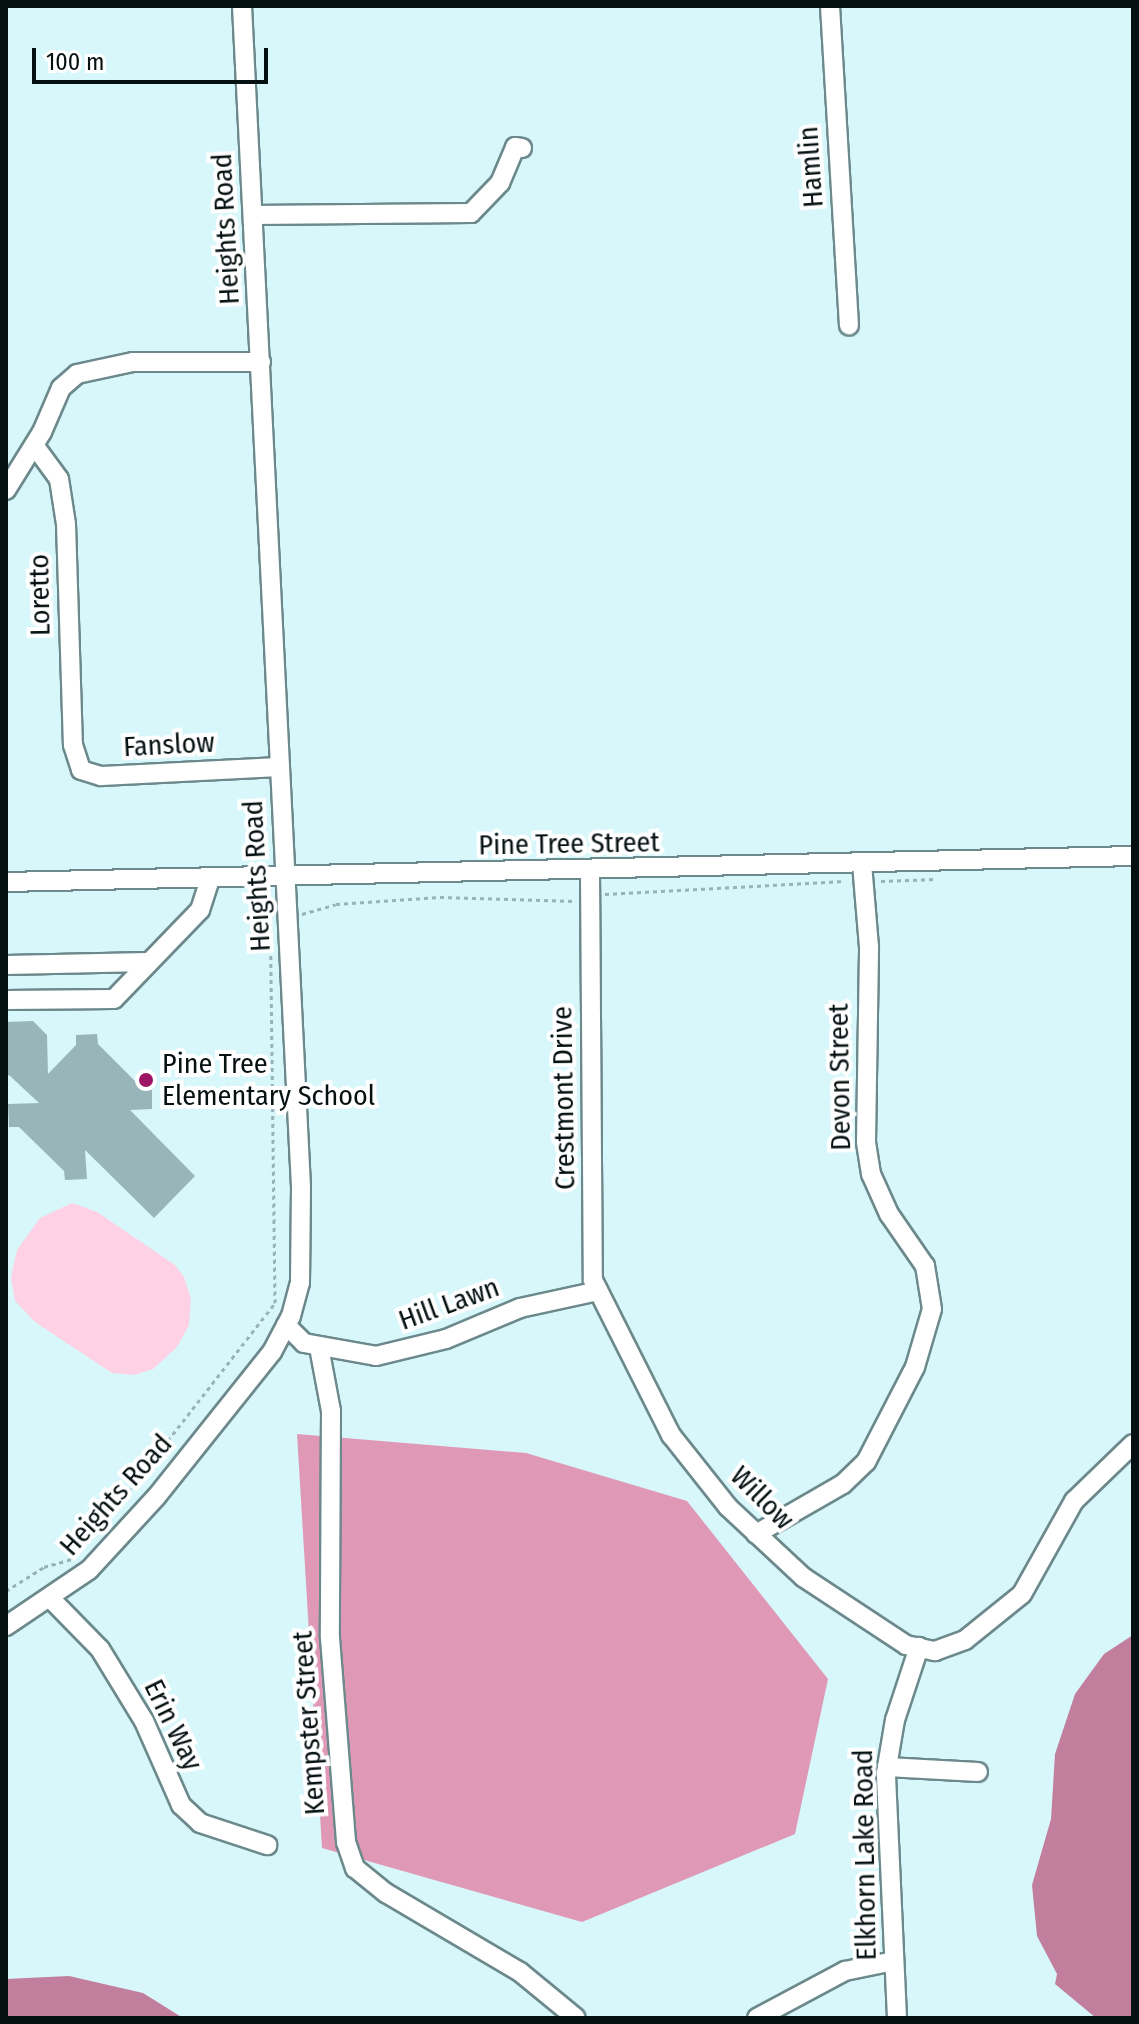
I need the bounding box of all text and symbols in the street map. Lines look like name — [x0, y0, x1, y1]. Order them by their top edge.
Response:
scale bar — [36, 32, 272, 82]
text: 100 m — [46, 48, 104, 76]
street label: Hamlin — [791, 125, 831, 209]
street label: Heights Road — [205, 152, 247, 306]
street label: Loretto — [22, 554, 58, 636]
street label: Fanslow — [123, 726, 215, 764]
street label: Heights Road — [236, 799, 278, 953]
street label: Pine Tree Street — [478, 826, 660, 862]
street label: Devon Street — [822, 1003, 858, 1151]
street label: Crestmont Drive — [546, 1006, 582, 1190]
place label: Pine Tree Elementary School — [162, 1047, 375, 1113]
marker: Pine Tree Elementary School — [137, 1071, 155, 1089]
street label: Hill Lawn — [394, 1270, 504, 1338]
street label: Heights Road — [53, 1427, 179, 1563]
street label: Willow — [723, 1459, 801, 1537]
street label: Kempster Street — [286, 1630, 332, 1816]
street label: Erin Way — [137, 1674, 209, 1776]
street label: Elkhorn Lake Road — [846, 1749, 884, 1961]

